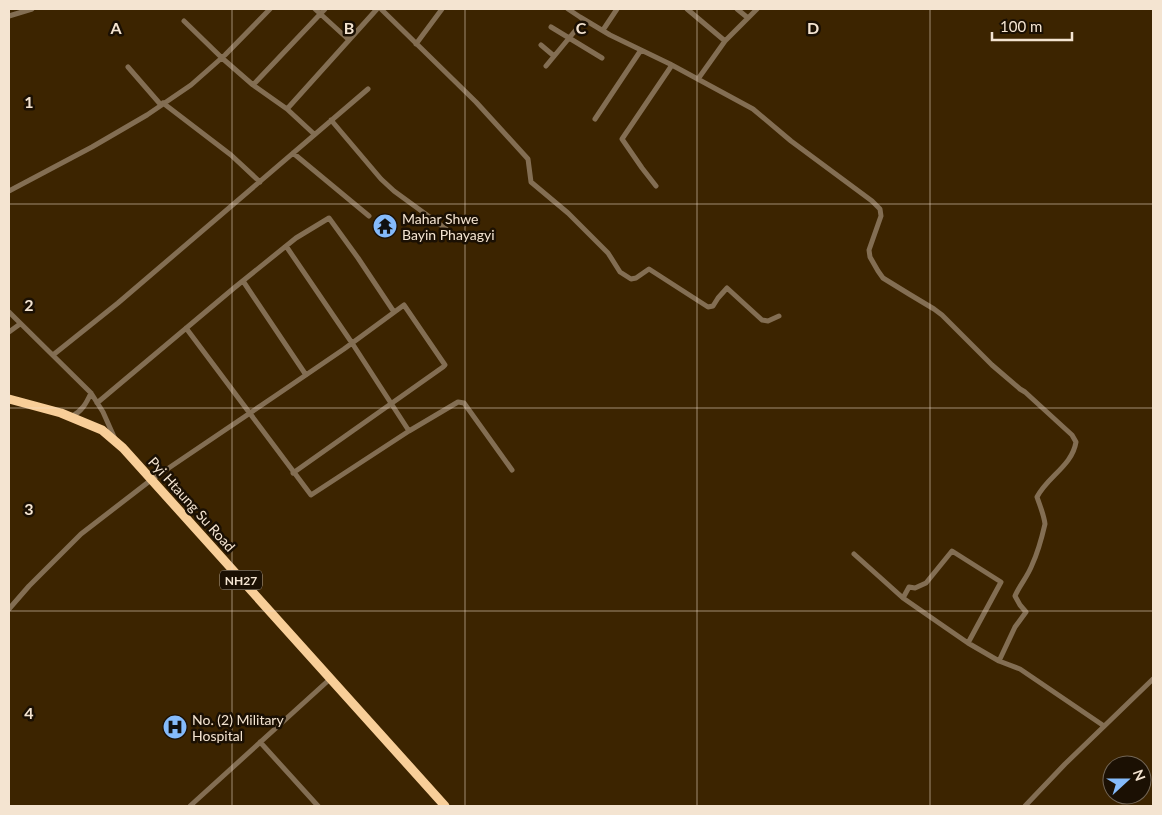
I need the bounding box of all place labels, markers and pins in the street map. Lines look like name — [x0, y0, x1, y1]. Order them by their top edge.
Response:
place label: Mahar Shwe Bayin Phayagyi — [402, 210, 495, 243]
temple icon: Mahar Shwe Bayin Phayagyi — [372, 213, 398, 239]
place label: No. (2) Military Hospital — [192, 711, 284, 744]
hospital icon: No. (2) Military Hospital — [162, 714, 188, 740]

